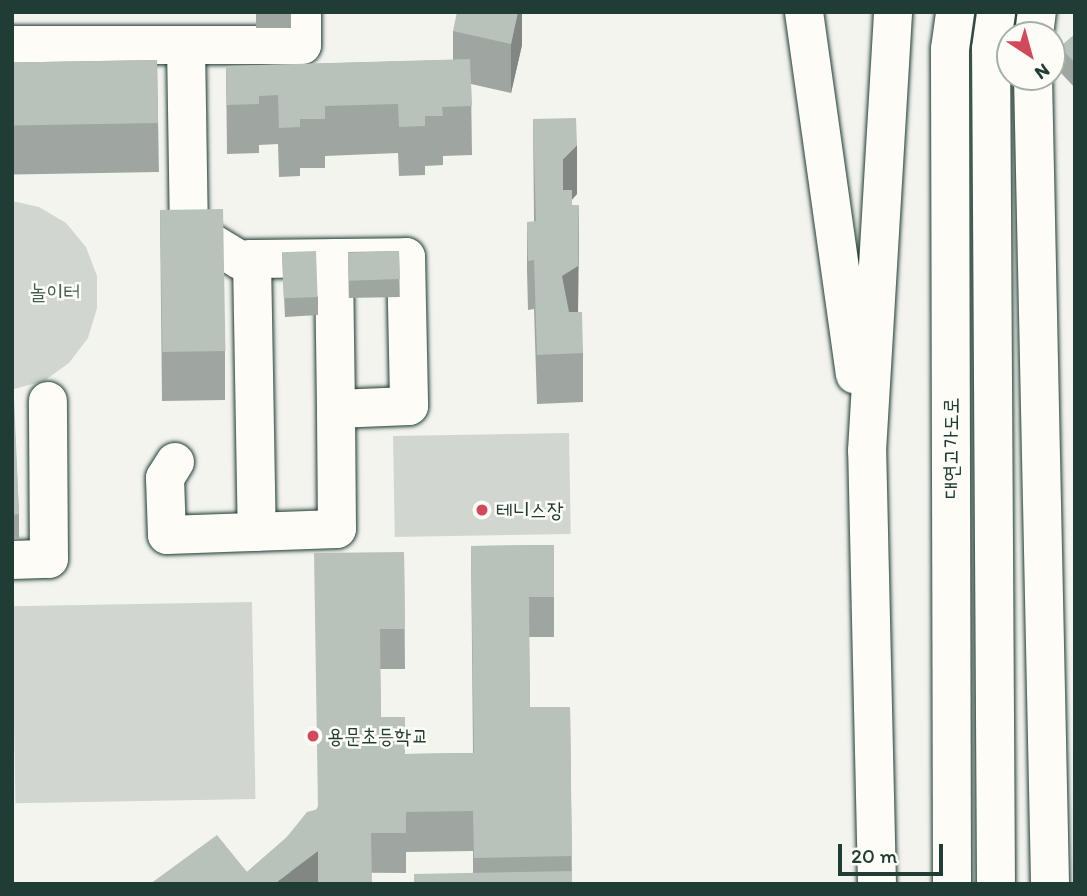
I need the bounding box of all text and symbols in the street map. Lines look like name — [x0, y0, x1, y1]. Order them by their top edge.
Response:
north arrow — [996, 21, 1066, 91]
text: N — [1031, 59, 1054, 85]
park label: 놀이터 — [30, 279, 80, 305]
street label: 대연고가도로 — [938, 397, 964, 499]
place label: 테니스장 — [496, 497, 564, 523]
marker: 테니스장 — [474, 502, 490, 518]
place label: 용문초등학교 — [327, 723, 428, 749]
marker: 용문초등학교 — [305, 728, 321, 744]
scale bar — [842, 830, 947, 874]
text: 20 m — [851, 843, 897, 868]

